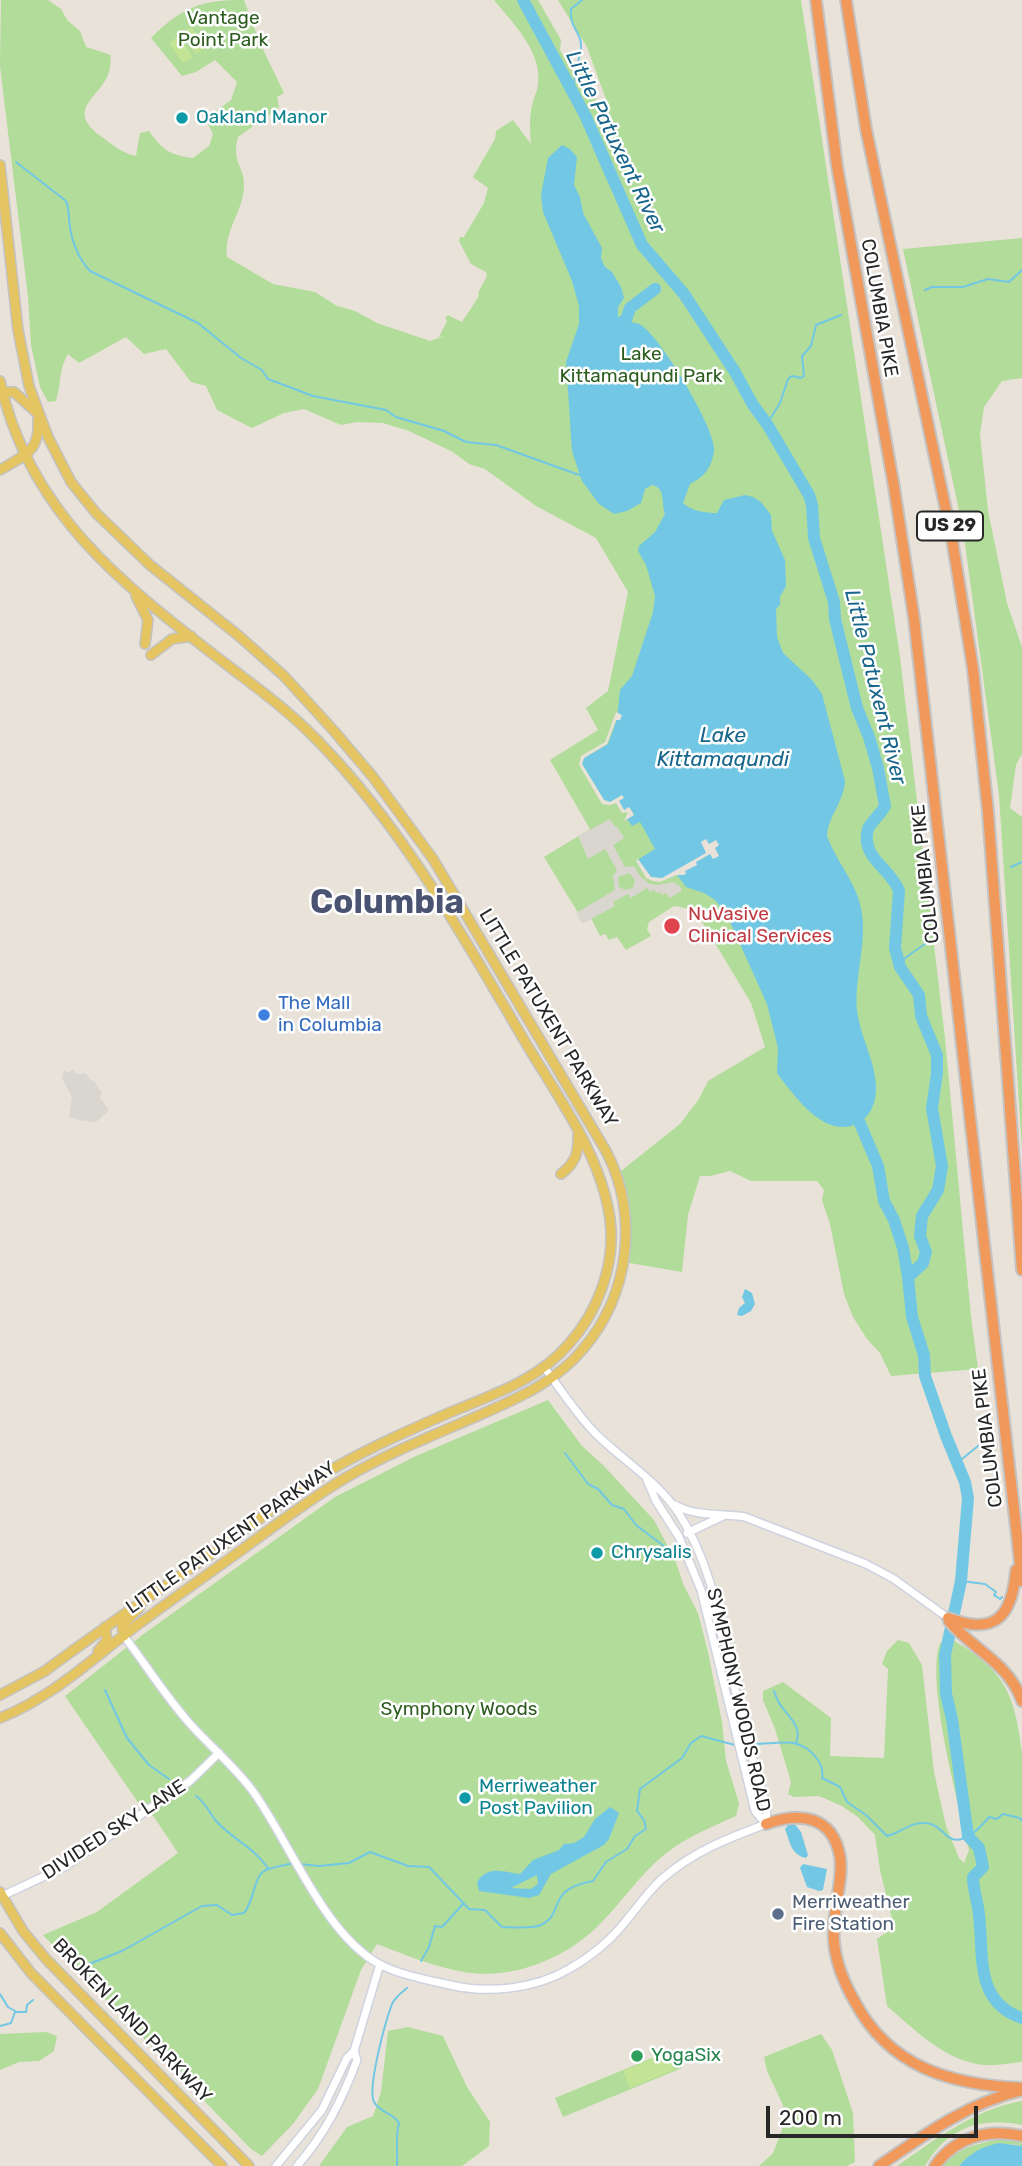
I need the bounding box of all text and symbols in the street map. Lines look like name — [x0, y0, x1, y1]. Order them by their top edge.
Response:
park label: Vantage Point Park — [178, 8, 268, 52]
water label: Little Patuxent River — [560, 47, 670, 237]
place label: Oakland Manor — [196, 107, 327, 129]
marker: Oakland Manor — [174, 110, 190, 126]
street label: COLUMBIA PIKE — [856, 237, 902, 379]
park label: Lake Kittamaqundi Park — [559, 344, 723, 388]
road number: US 29 — [917, 512, 983, 540]
water label: Little Patuxent River — [839, 587, 911, 787]
water label: Lake Kittamaqundi — [657, 723, 789, 773]
street label: COLUMBIA PIKE — [907, 803, 945, 945]
district label: Columbia — [310, 883, 464, 923]
place label: NuVasive Clinical Services — [688, 904, 832, 948]
street label: LITTLE PATUXENT PARKWAY — [474, 905, 622, 1131]
marker: NuVasive Clinical Services — [662, 916, 682, 936]
place label: The Mall in Columbia — [278, 993, 382, 1037]
marker: The Mall in Columbia — [256, 1007, 272, 1023]
street label: COLUMBIA PIKE — [968, 1367, 1008, 1509]
street label: LITTLE PATUXENT PARKWAY — [122, 1457, 340, 1619]
place label: Chrysalis — [611, 1542, 692, 1564]
marker: Chrysalis — [589, 1545, 605, 1561]
street label: SYMPHONY WOODS ROAD — [701, 1586, 775, 1814]
park label: Symphony Woods — [381, 1699, 537, 1721]
street label: DIVIDED SKY LANE — [38, 1775, 190, 1885]
place label: Merriweather Post Pavilion — [479, 1776, 597, 1820]
marker: Merriweather Post Pavilion — [457, 1790, 473, 1806]
place label: Merriweather Fire Station — [792, 1892, 910, 1936]
marker: Merriweather Fire Station — [770, 1906, 786, 1922]
street label: BROKEN LAND PARKWAY — [48, 1934, 216, 2108]
place label: YogaSix — [651, 2045, 721, 2067]
marker: YogaSix — [629, 2048, 645, 2064]
scale bar — [770, 2092, 982, 2136]
text: 200 m — [779, 2105, 842, 2130]

